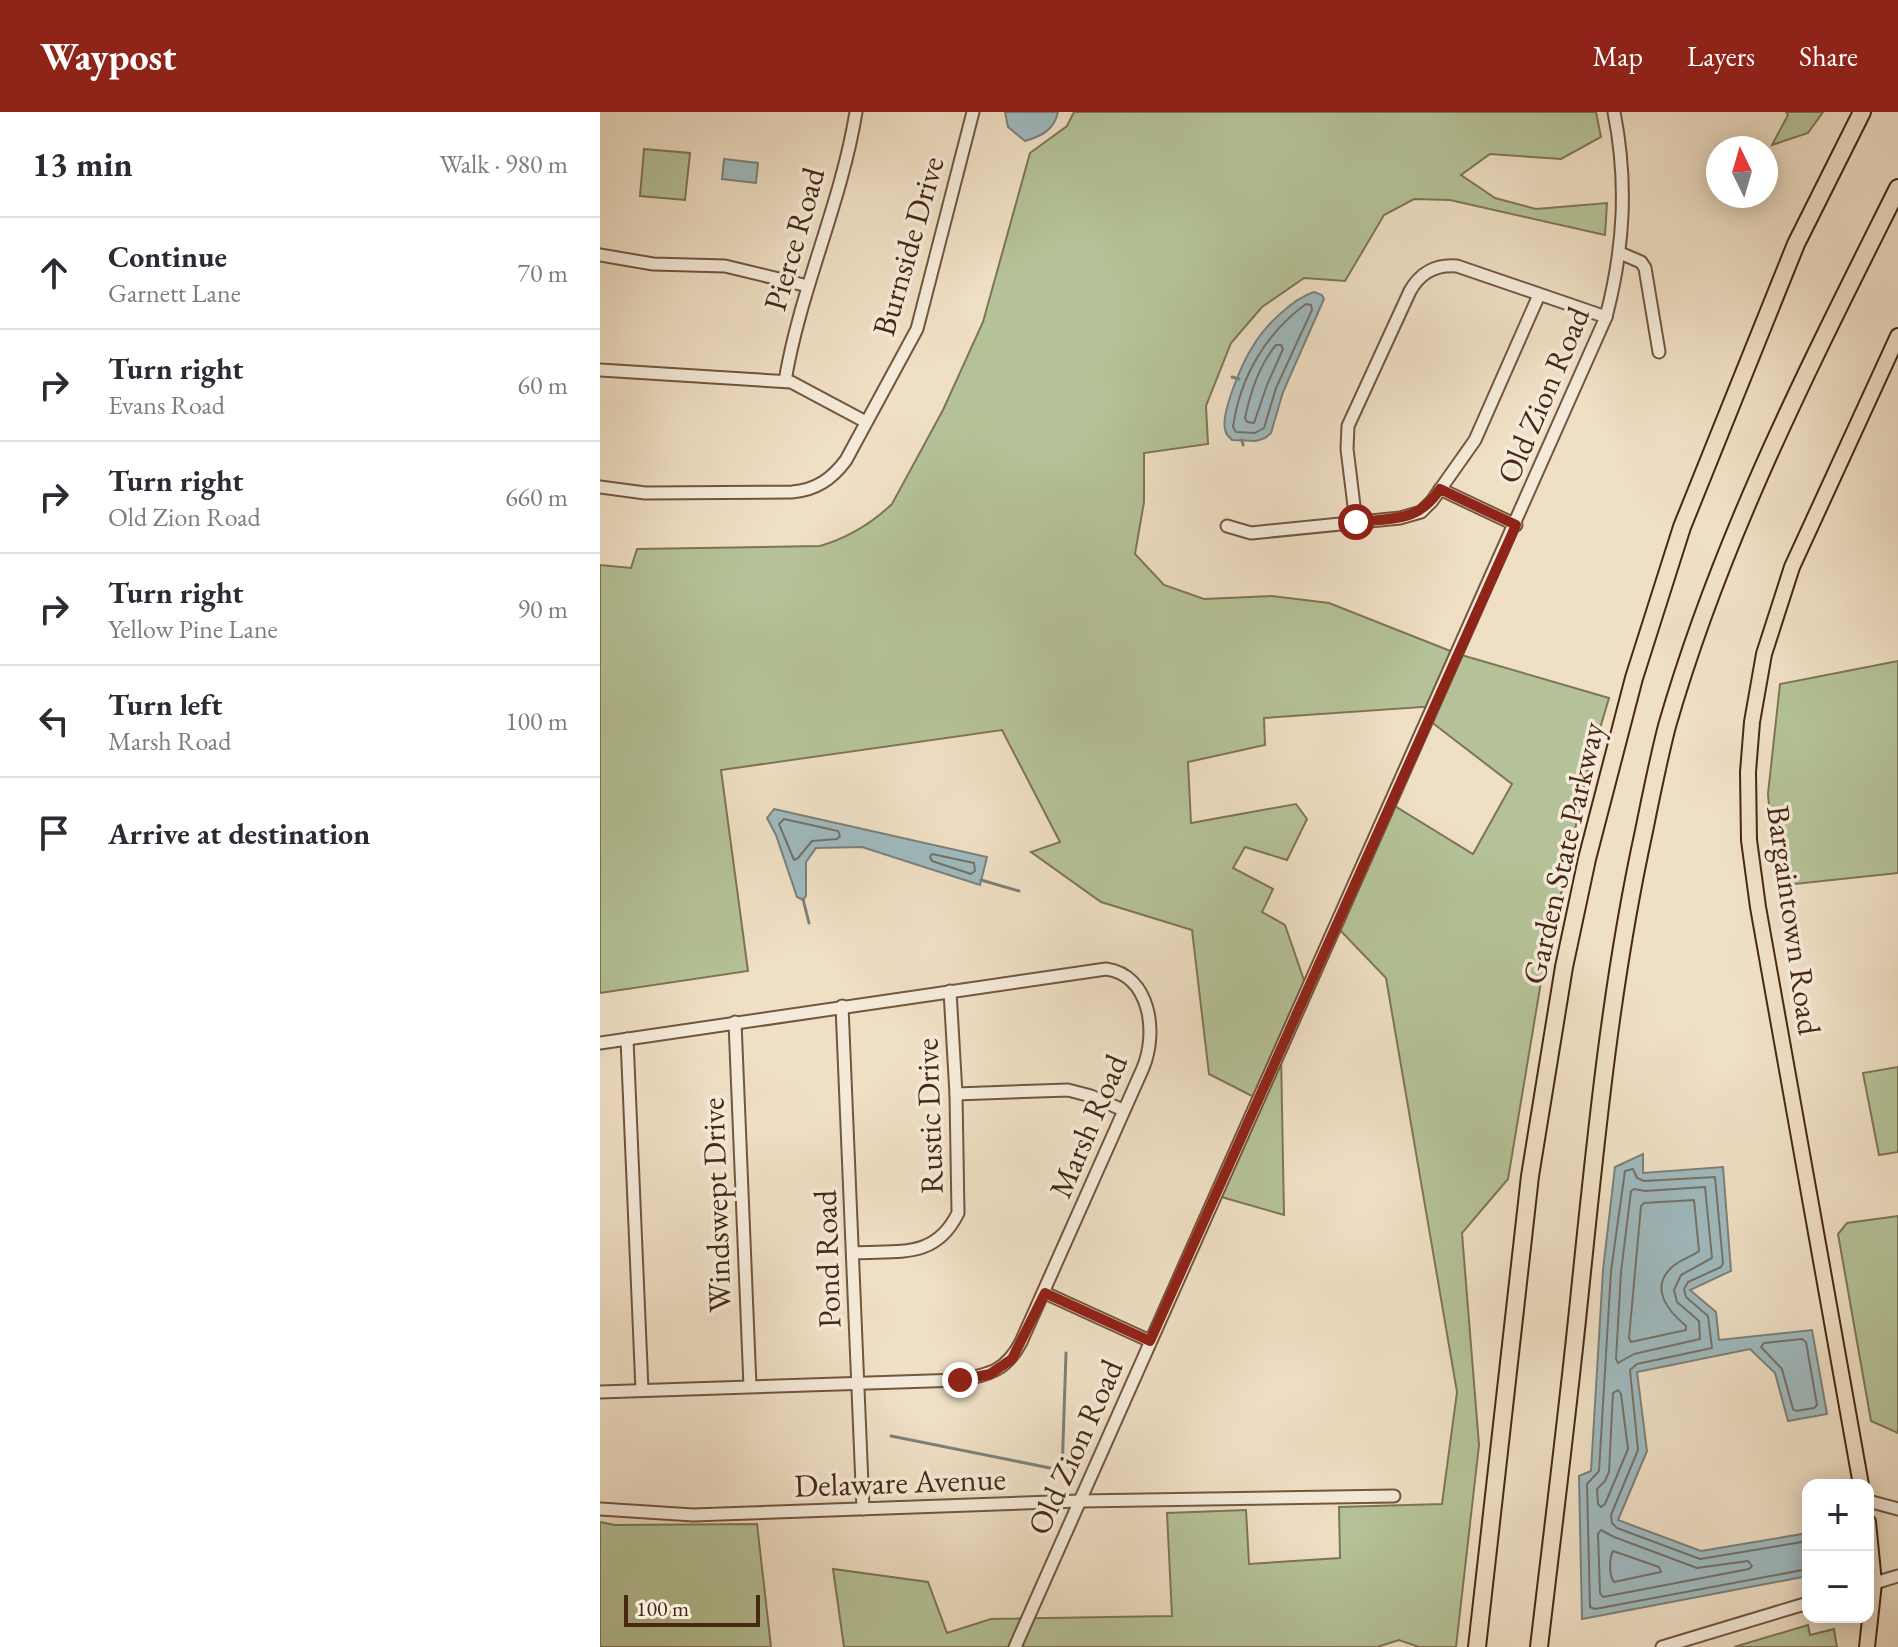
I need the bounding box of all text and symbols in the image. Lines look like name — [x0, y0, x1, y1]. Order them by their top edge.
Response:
text: Waypost — [40, 32, 177, 81]
text: Map — [1593, 38, 1643, 74]
text: Layers — [1687, 38, 1755, 74]
text: Share — [1799, 38, 1858, 74]
north arrow — [1706, 136, 1778, 208]
text: 13 min — [32, 142, 133, 186]
text: Walk · 980 m — [440, 147, 568, 181]
street label: Burnside Drive — [862, 151, 954, 341]
street label: Pierce Road — [754, 162, 835, 315]
text: Continue — [108, 237, 227, 276]
icon: ahead — [32, 251, 76, 295]
text: 70 m — [518, 256, 568, 290]
text: Garnett Lane — [108, 276, 241, 310]
street label: Old Zion Road — [1487, 300, 1599, 490]
text: Turn right — [108, 349, 244, 388]
icon: right — [32, 363, 76, 407]
text: 60 m — [518, 368, 568, 402]
text: Evans Road — [108, 388, 225, 422]
text: Turn right — [108, 461, 244, 500]
icon: right — [32, 475, 76, 519]
text: 660 m — [505, 480, 568, 514]
text: Old Zion Road — [108, 500, 261, 534]
route start — [1338, 504, 1374, 540]
text: Turn right — [108, 573, 244, 612]
icon: right — [32, 587, 76, 631]
text: 90 m — [518, 592, 568, 626]
text: Yellow Pine Lane — [108, 612, 278, 646]
text: Turn left — [108, 685, 222, 724]
icon: left — [32, 699, 76, 743]
text: 100 m — [505, 704, 568, 738]
street label: Garden State Parkway — [1512, 717, 1614, 988]
text: Marsh Road — [108, 724, 231, 758]
street label: Bargaintown Road — [1757, 803, 1831, 1038]
icon: arrive — [32, 811, 76, 855]
text: Arrive at destination — [108, 814, 370, 853]
street label: Rustic Drive — [905, 1037, 953, 1195]
street label: Marsh Road — [1039, 1047, 1137, 1204]
street label: Windswept Drive — [691, 1097, 741, 1313]
street label: Pond Road — [804, 1188, 850, 1329]
street label: Old Zion Road — [1018, 1352, 1133, 1541]
route end — [942, 1362, 978, 1398]
street label: Delaware Avenue — [793, 1457, 1007, 1507]
map controls — [1802, 1479, 1874, 1623]
button: + — [1802, 1479, 1874, 1551]
button: − — [1802, 1551, 1874, 1623]
scale bar — [624, 1591, 760, 1627]
text: 100 m — [636, 1594, 689, 1623]

